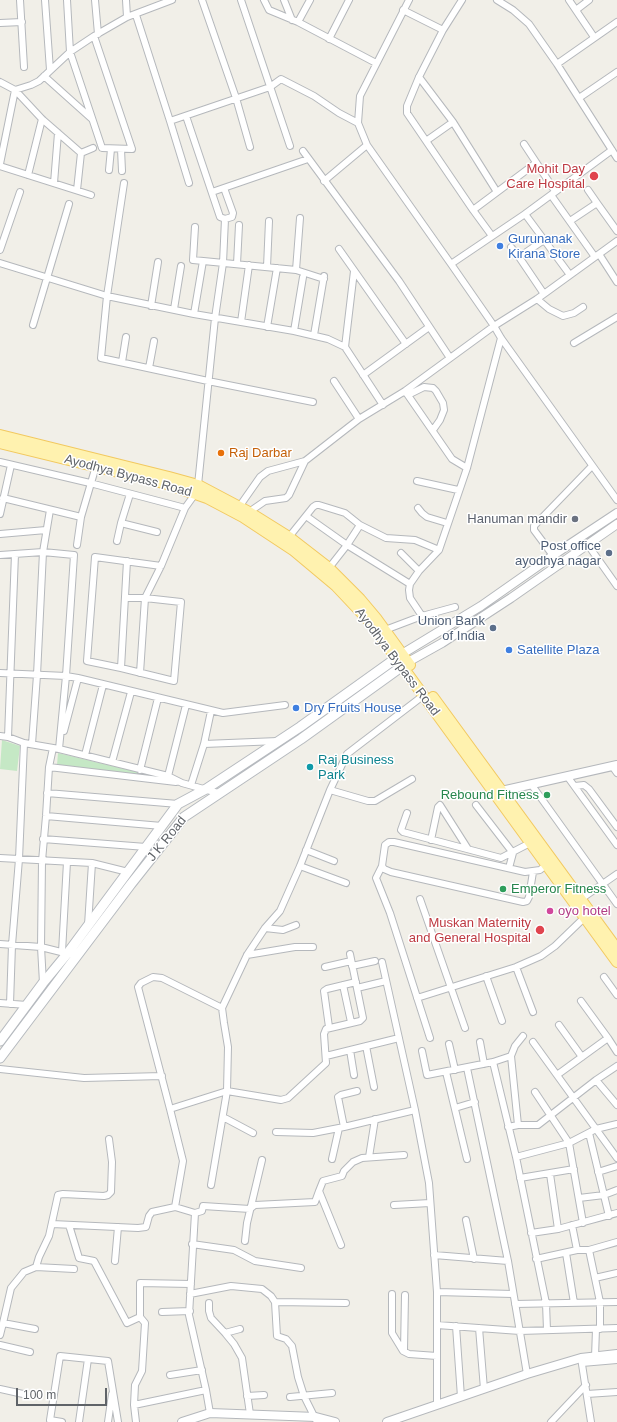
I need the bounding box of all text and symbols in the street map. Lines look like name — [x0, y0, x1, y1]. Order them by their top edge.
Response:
place label: Mohit Day Care Hospital — [506, 161, 585, 192]
marker: Mohit Day Care Hospital — [588, 170, 600, 182]
place label: Gurunanak Kirana Store — [508, 231, 580, 262]
marker: Gurunanak Kirana Store — [495, 241, 505, 251]
place label: Raj Darbar — [229, 445, 292, 461]
marker: Raj Darbar — [216, 448, 226, 458]
street label: Ayodhya Bypass Road — [63, 451, 193, 501]
place label: Hanuman mandir — [467, 511, 567, 527]
marker: Hanuman mandir — [570, 514, 580, 524]
place label: Post office ayodhya nagar — [515, 538, 601, 569]
marker: Post office ayodhya nagar — [604, 548, 614, 558]
street label: Ayodhya Bypass Road — [351, 605, 443, 719]
place label: Union Bank of India — [418, 613, 485, 644]
marker: Union Bank of India — [488, 623, 498, 633]
place label: Satellite Plaza — [517, 642, 599, 658]
marker: Satellite Plaza — [504, 645, 514, 655]
place label: Dry Fruits House — [304, 700, 402, 716]
marker: Dry Fruits House — [291, 703, 301, 713]
place label: Raj Business Park — [318, 752, 394, 783]
marker: Raj Business Park — [305, 762, 315, 772]
place label: Rebound Fitness — [441, 787, 539, 803]
marker: Rebound Fitness — [542, 790, 552, 800]
street label: J K Road — [144, 813, 190, 865]
place label: Emperor Fitness — [511, 881, 606, 897]
marker: Emperor Fitness — [498, 884, 508, 894]
place label: oyo hotel — [558, 903, 611, 919]
marker: oyo hotel — [545, 906, 555, 916]
place label: Muskan Maternity and General Hospital — [409, 915, 531, 946]
marker: Muskan Maternity and General Hospital — [534, 924, 546, 936]
scale bar — [18, 1380, 109, 1406]
text: 100 m — [23, 1388, 56, 1402]

